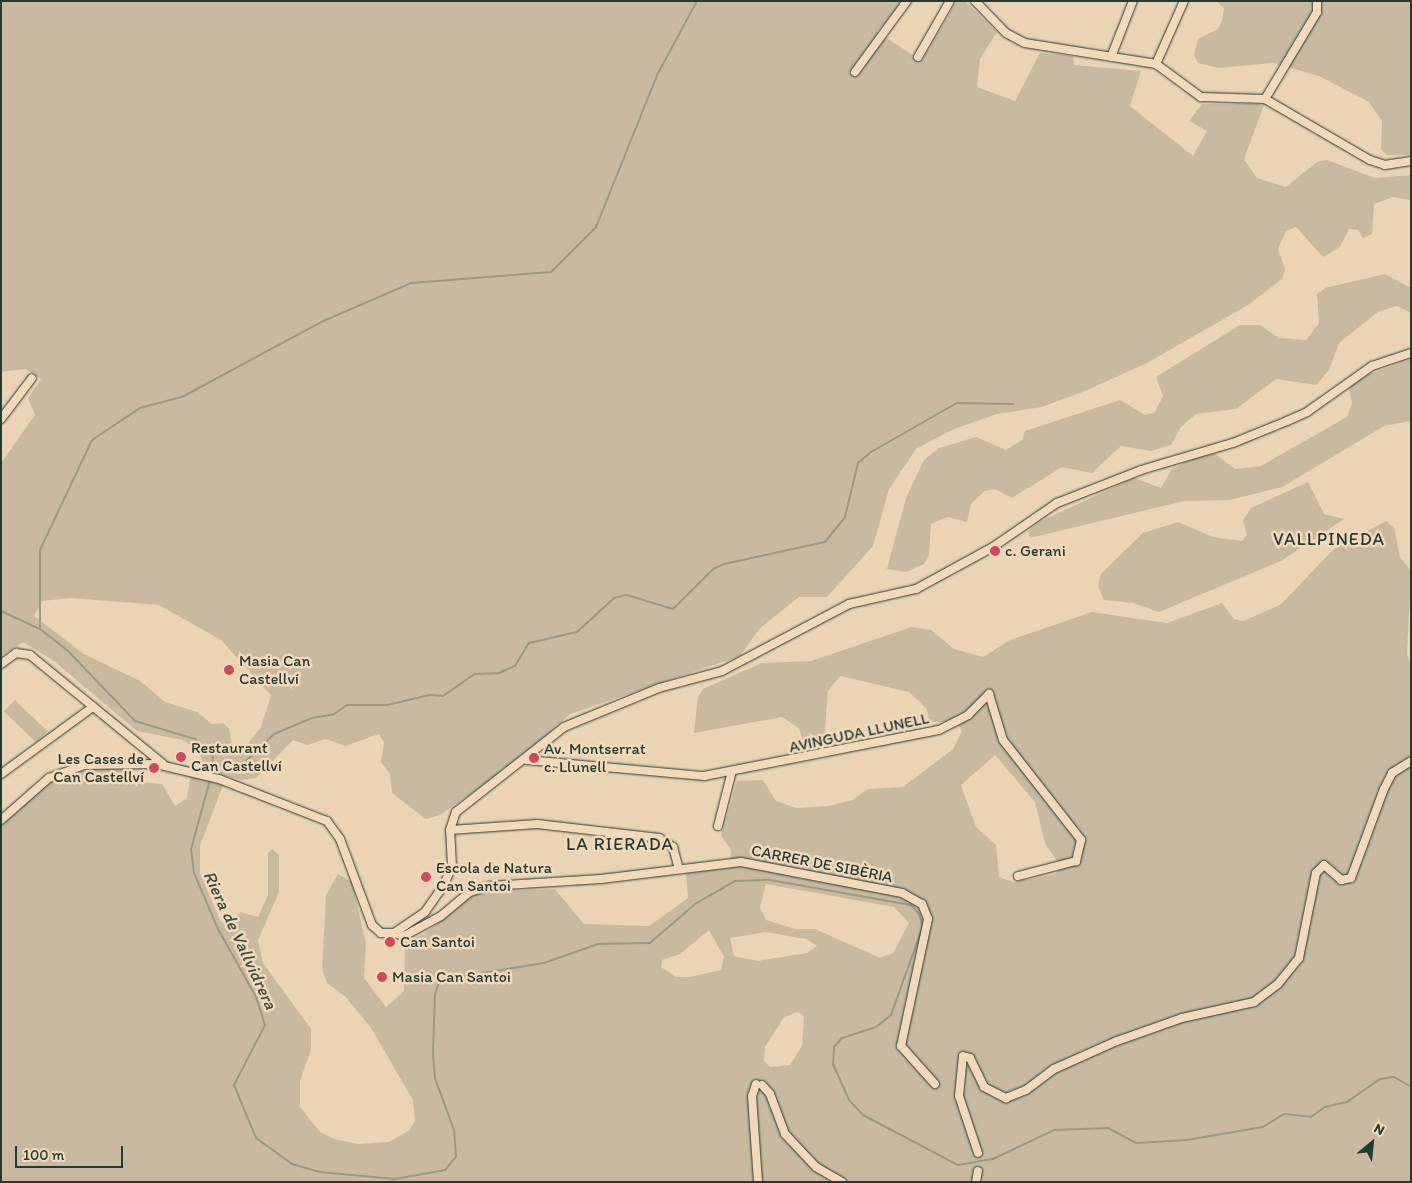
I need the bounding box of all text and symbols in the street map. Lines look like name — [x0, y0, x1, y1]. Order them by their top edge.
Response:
district label: VALLPINEDA — [1273, 528, 1385, 550]
place label: c. Gerani — [1005, 541, 1066, 561]
marker: c. Gerani — [989, 545, 1001, 557]
place label: Masia Can Castellví — [239, 651, 311, 689]
marker: Masia Can Castellví — [223, 664, 235, 676]
street label: AVINGUDA LLUNELL — [787, 709, 931, 757]
place label: Restaurant Can Castellví — [191, 738, 282, 776]
place label: Av. Montserrat c. Llunell — [544, 739, 646, 777]
place label: Les Cases de Can Castellví — [53, 749, 144, 787]
marker: Restaurant Can Castellví — [175, 751, 187, 763]
marker: Av. Montserrat c. Llunell — [528, 752, 540, 764]
marker: Les Cases de Can Castellví — [148, 762, 160, 774]
district label: LA RIERADA — [565, 833, 675, 855]
street label: CARRER DE SIBÈRIA — [750, 841, 894, 887]
place label: Escola de Natura Can Santoi — [436, 858, 552, 896]
water label: Riera de Vallvidrera — [198, 867, 282, 1013]
marker: Escola de Natura Can Santoi — [420, 871, 432, 883]
place label: Can Santoi — [400, 932, 476, 952]
marker: Can Santoi — [384, 936, 396, 948]
place label: Masia Can Santoi — [392, 967, 512, 987]
marker: Masia Can Santoi — [376, 971, 388, 983]
north arrow — [1347, 1118, 1397, 1168]
text: N — [1371, 1120, 1387, 1139]
scale bar — [18, 1136, 125, 1168]
text: 100 m — [23, 1146, 64, 1164]

